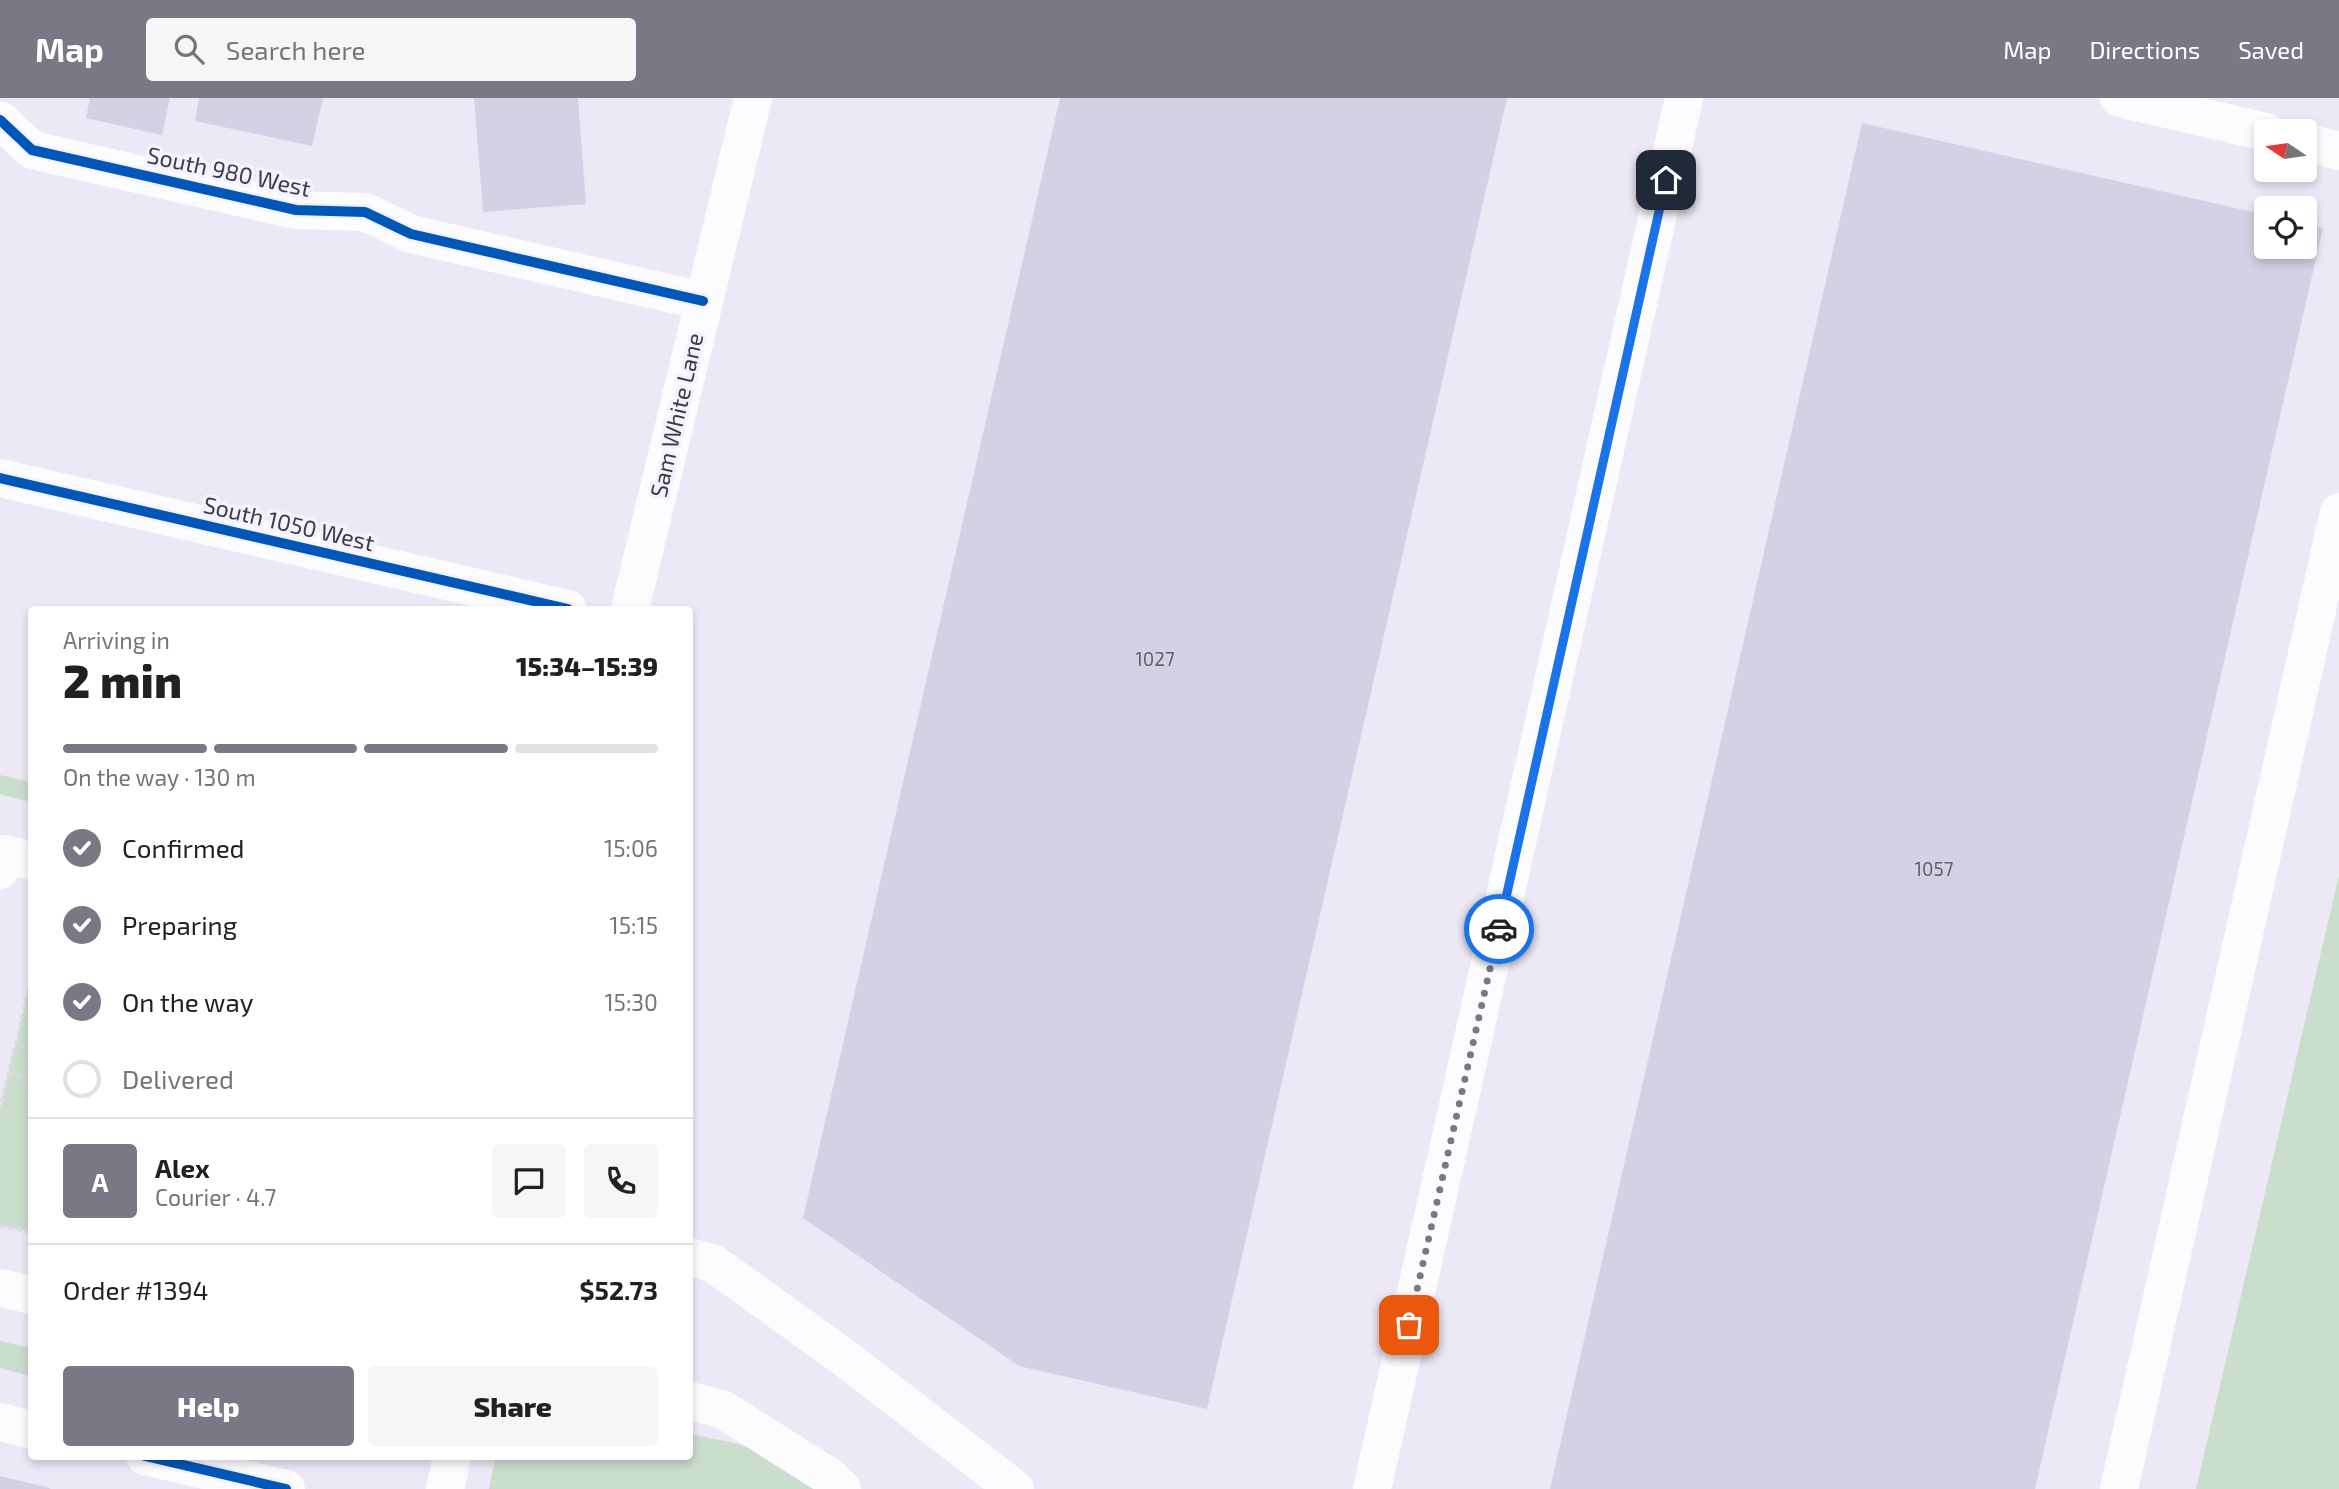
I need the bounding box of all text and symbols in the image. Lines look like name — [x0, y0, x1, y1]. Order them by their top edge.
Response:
search box — [146, 18, 636, 81]
text: Map — [35, 29, 104, 69]
icon: search — [170, 30, 208, 68]
text: Search here — [226, 34, 365, 65]
text: Map — [2003, 35, 2051, 64]
text: Directions — [2089, 35, 2200, 64]
text: Saved — [2238, 35, 2304, 64]
north arrow — [2254, 119, 2317, 182]
map controls — [2254, 119, 2317, 259]
street label: South 980 West — [145, 140, 313, 202]
pin — [1636, 150, 1696, 210]
icon: home — [1647, 161, 1685, 199]
button: locate — [2254, 196, 2317, 259]
street label: Sam White Lane — [643, 330, 709, 500]
street label: South 1050 West — [201, 490, 377, 556]
text: Arriving in — [63, 626, 170, 654]
house number: 1027 — [1135, 647, 1175, 670]
text: 15:34–15:39 — [516, 650, 658, 681]
text: 2 min — [63, 652, 182, 707]
text: On the way · 130 m — [63, 763, 256, 791]
icon: check — [63, 829, 101, 867]
text: Confirmed — [122, 832, 245, 863]
text: 15:06 — [604, 834, 658, 862]
house number: 1057 — [1915, 857, 1954, 880]
courier — [1464, 894, 1534, 964]
icon: check — [63, 906, 101, 944]
text: Preparing — [122, 909, 237, 940]
icon: car — [1480, 910, 1518, 948]
text: 15:15 — [610, 911, 658, 939]
icon: check — [63, 983, 101, 1021]
text: On the way — [122, 986, 253, 1017]
text: 15:30 — [604, 988, 658, 1016]
text: Delivered — [122, 1063, 234, 1094]
button: chat — [492, 1144, 566, 1218]
button: phone — [584, 1144, 658, 1218]
text: Alex — [155, 1152, 210, 1183]
text: A — [92, 1166, 108, 1197]
text: Courier · 4.7 — [155, 1183, 276, 1211]
text: Order #1394 — [63, 1274, 209, 1305]
text: $52.73 — [579, 1274, 658, 1305]
pin — [1379, 1295, 1439, 1355]
icon: bag — [1390, 1306, 1428, 1344]
button: Help — [63, 1366, 354, 1446]
button: Share — [368, 1366, 658, 1446]

